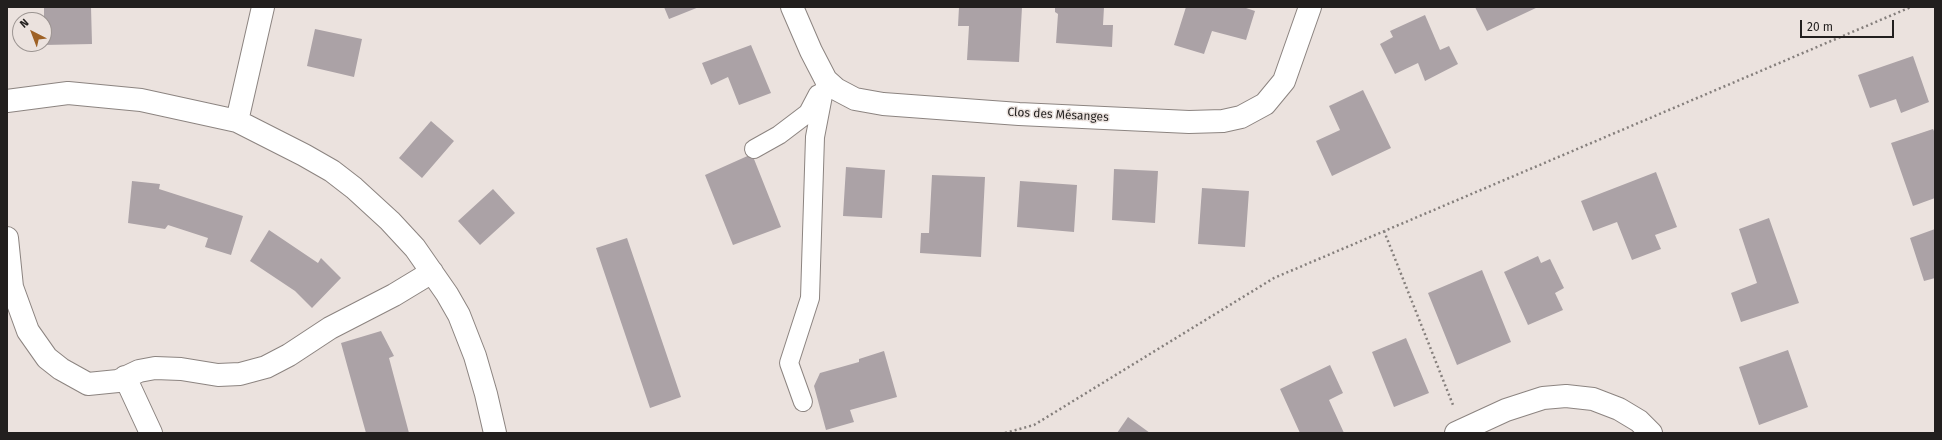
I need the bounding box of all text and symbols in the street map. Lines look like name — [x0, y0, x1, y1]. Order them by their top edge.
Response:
north arrow — [12, 12, 52, 52]
scale bar — [1802, 12, 1896, 38]
text: N — [17, 16, 31, 31]
text: 20 m — [1807, 20, 1833, 34]
street label: Clos des Mésanges — [1007, 105, 1109, 125]

